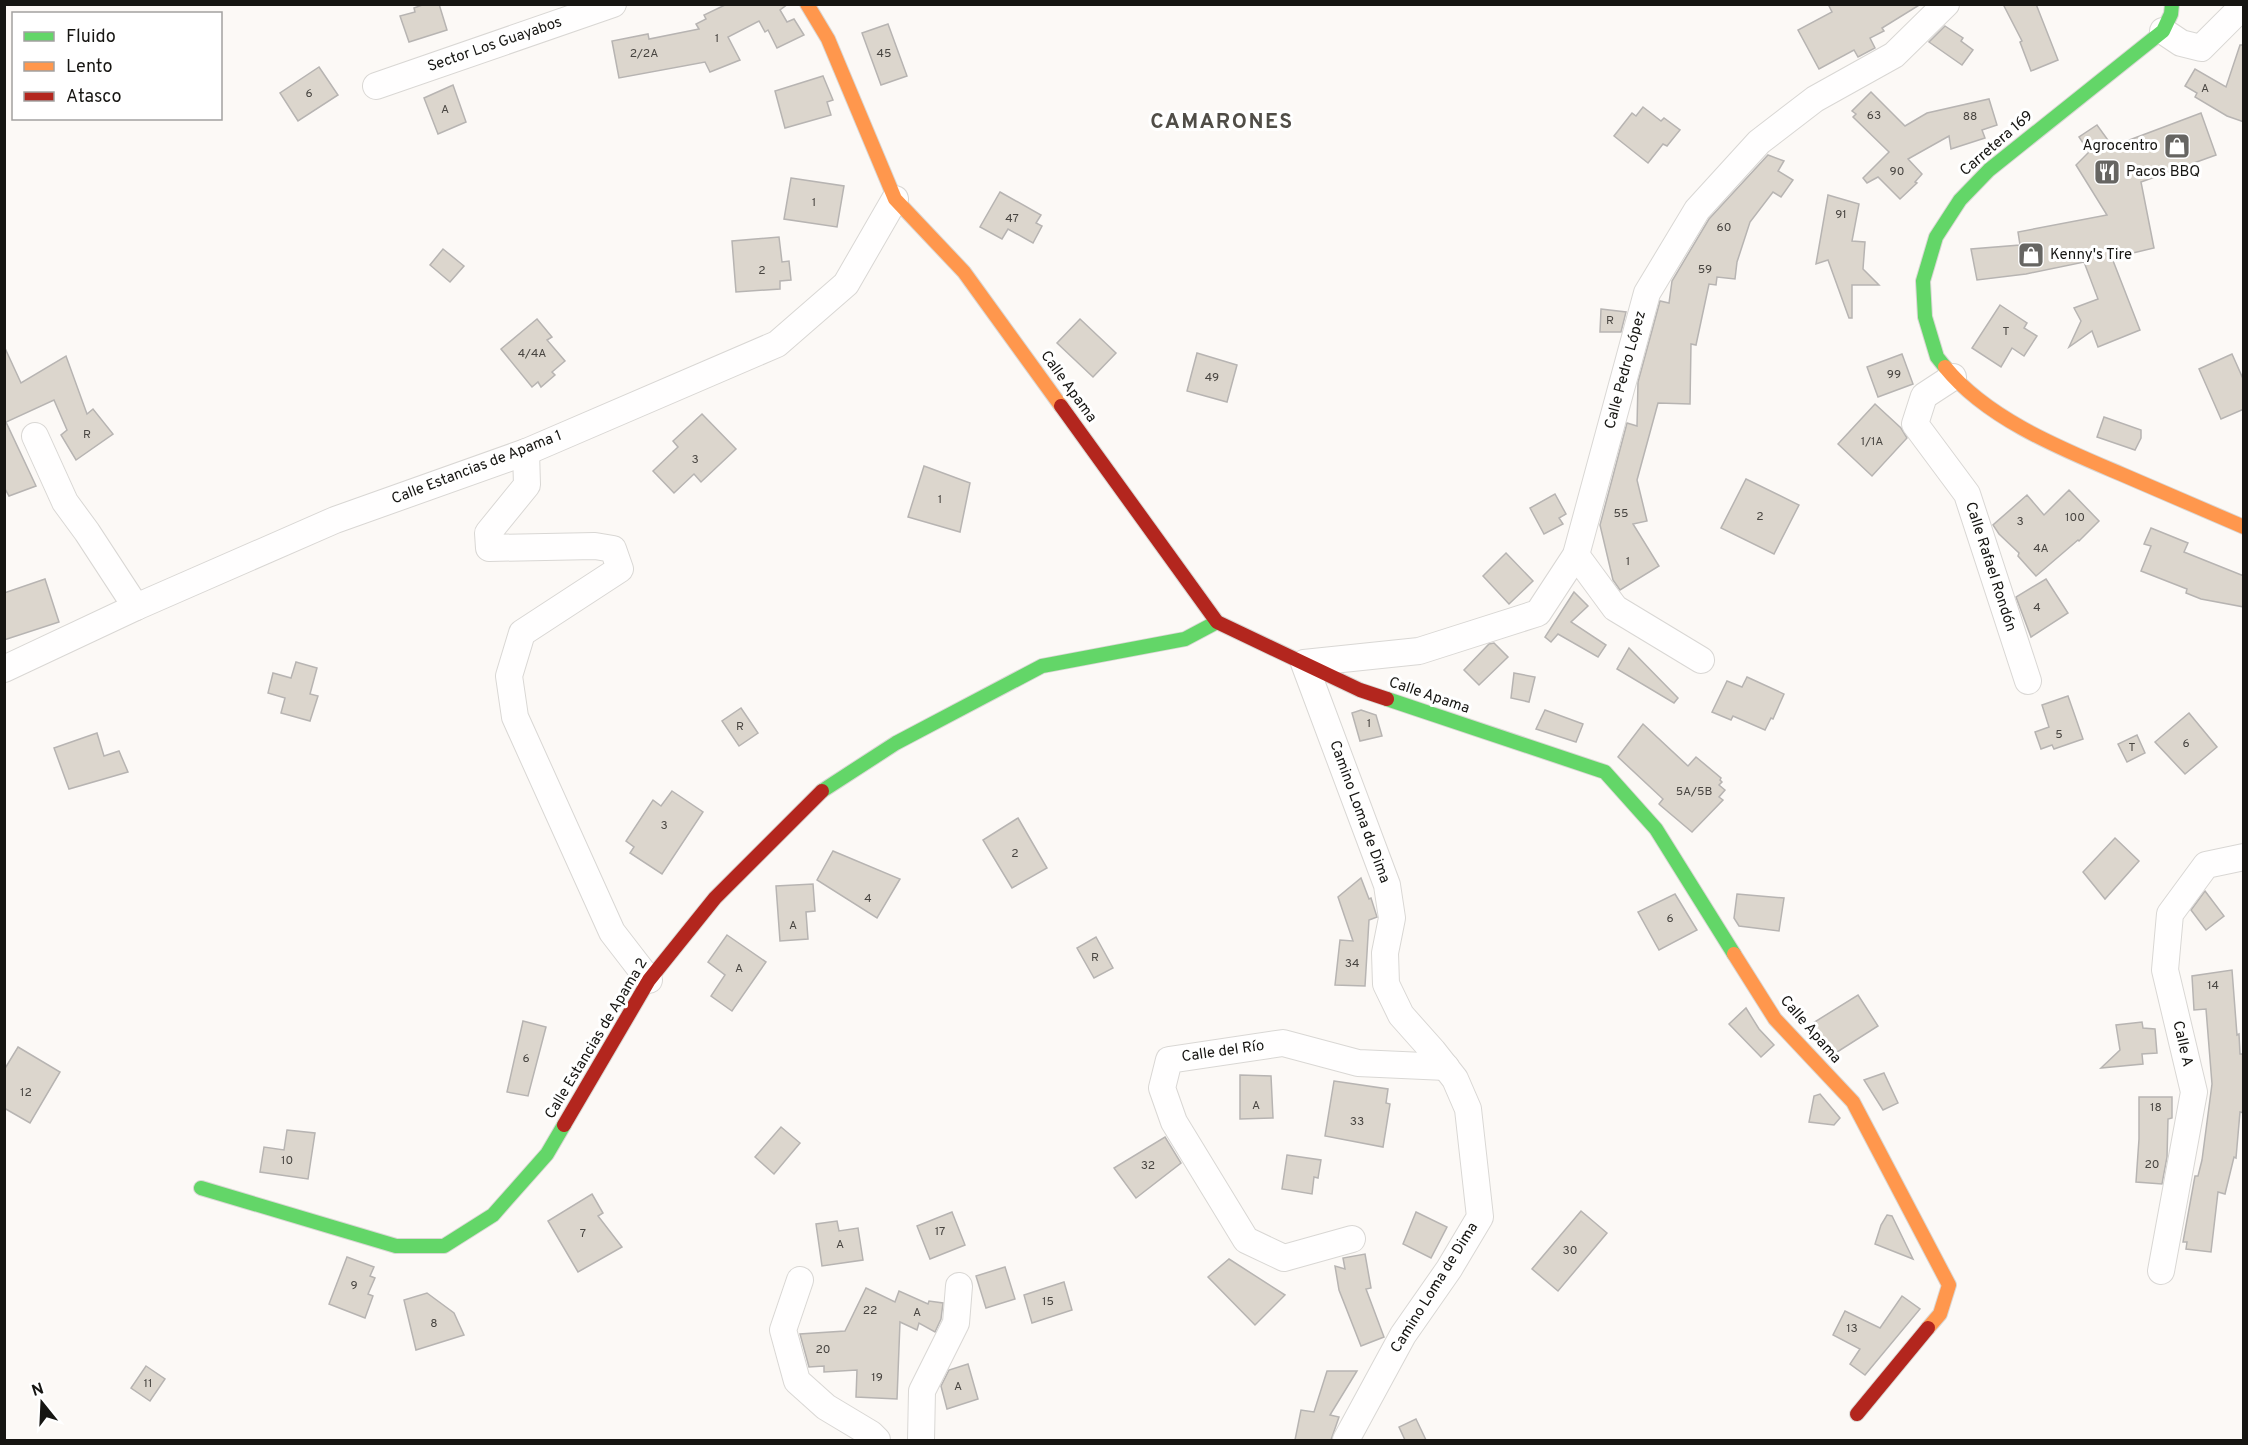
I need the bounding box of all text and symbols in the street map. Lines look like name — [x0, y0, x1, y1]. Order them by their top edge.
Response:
legend — [12, 12, 222, 120]
street label: Sector Los Guayabos — [425, 13, 565, 77]
text: Fluido — [66, 26, 116, 49]
house number: 1 — [715, 31, 719, 47]
house number: 2/2A — [630, 46, 658, 62]
house number: 45 — [877, 46, 891, 62]
text: Lento — [66, 56, 112, 79]
house number: A — [2201, 81, 2209, 97]
text: Atasco — [66, 86, 122, 109]
house number: 6 — [305, 86, 313, 102]
house number: A — [441, 102, 449, 118]
street label: Carretera 169 — [1957, 107, 2037, 181]
house number: 63 — [1867, 108, 1881, 124]
district label: CAMARONES — [1150, 109, 1294, 136]
house number: 88 — [1963, 109, 1977, 125]
shop icon: Agrocentro — [2162, 131, 2192, 161]
place label: Agrocentro — [2082, 137, 2158, 156]
restaurant icon: Pacos BBQ — [2092, 157, 2122, 187]
place label: Pacos BBQ — [2126, 163, 2200, 182]
house number: 90 — [1890, 164, 1904, 180]
house number: 1 — [812, 195, 816, 211]
house number: 91 — [1835, 207, 1847, 223]
house number: 47 — [1005, 211, 1019, 227]
house number: 60 — [1717, 220, 1731, 236]
shop icon: Kenny's Tire — [2016, 240, 2046, 270]
place label: Kenny's Tire — [2050, 246, 2132, 265]
house number: 59 — [1698, 262, 1712, 278]
house number: 2 — [758, 263, 766, 279]
street label: Calle Pedro López — [1601, 309, 1651, 431]
house number: R — [1606, 313, 1614, 329]
house number: T — [2003, 324, 2010, 340]
house number: 4/4A — [518, 346, 546, 362]
street label: Calle Apama — [1036, 347, 1100, 427]
house number: 99 — [1887, 367, 1901, 383]
house number: 49 — [1205, 370, 1219, 386]
house number: R — [83, 427, 91, 443]
street label: Calle Estancias de Apama 1 — [389, 427, 565, 509]
house number: 1/1A — [1861, 434, 1883, 450]
house number: 3 — [691, 452, 699, 468]
house number: 1 — [938, 492, 942, 508]
street label: Calle Rafael Rondón — [1960, 500, 2020, 634]
house number: 55 — [1614, 506, 1628, 522]
house number: 2 — [1756, 509, 1764, 525]
house number: 100 — [2065, 510, 2085, 526]
house number: 3 — [2016, 514, 2024, 530]
house number: 4A — [2033, 541, 2049, 557]
house number: 1 — [1626, 554, 1630, 570]
house number: 4 — [2033, 600, 2041, 616]
street label: Calle Apama — [1386, 673, 1472, 719]
house number: 1 — [1367, 716, 1371, 732]
house number: R — [736, 719, 744, 735]
house number: 5 — [2055, 727, 2063, 743]
house number: 6 — [2182, 736, 2190, 752]
street label: Camino Loma de Dima — [1324, 738, 1394, 886]
house number: T — [2129, 740, 2136, 756]
house number: 5A/5B — [1676, 784, 1712, 800]
house number: 3 — [660, 818, 668, 834]
house number: 2 — [1011, 846, 1019, 862]
house number: 4 — [864, 891, 872, 907]
house number: 6 — [1666, 911, 1674, 927]
house number: A — [789, 918, 797, 934]
house number: R — [1091, 950, 1099, 966]
street label: Calle Estancias de Apama 2 — [541, 955, 653, 1123]
house number: 34 — [1345, 956, 1359, 972]
house number: A — [735, 961, 743, 977]
house number: 14 — [2207, 978, 2219, 994]
street label: Calle Apama — [1775, 992, 1845, 1068]
street label: Calle A — [2167, 1019, 2197, 1069]
street label: Calle del Río — [1180, 1037, 1266, 1067]
house number: 6 — [522, 1051, 530, 1067]
house number: 12 — [20, 1085, 32, 1101]
house number: A — [1252, 1098, 1260, 1114]
house number: 18 — [2150, 1100, 2162, 1116]
house number: 33 — [1350, 1114, 1364, 1130]
house number: 10 — [281, 1153, 293, 1169]
house number: 20 — [2144, 1157, 2160, 1173]
house number: 32 — [1141, 1158, 1155, 1174]
street label: Camino Loma de Dima — [1387, 1219, 1483, 1357]
house number: 17 — [935, 1224, 945, 1240]
house number: 7 — [580, 1226, 586, 1242]
house number: A — [836, 1237, 844, 1253]
house number: 30 — [1563, 1243, 1577, 1259]
house number: 9 — [350, 1278, 358, 1294]
house number: 15 — [1042, 1294, 1054, 1310]
house number: 22 — [863, 1303, 877, 1319]
house number: A — [913, 1305, 921, 1321]
house number: 8 — [430, 1316, 438, 1332]
house number: 13 — [1846, 1321, 1858, 1337]
house number: 20 — [815, 1342, 831, 1358]
house number: 19 — [871, 1370, 883, 1386]
north arrow — [12, 1373, 72, 1433]
house number: 11 — [144, 1376, 152, 1392]
text: N — [29, 1379, 47, 1402]
house number: A — [954, 1379, 962, 1395]

